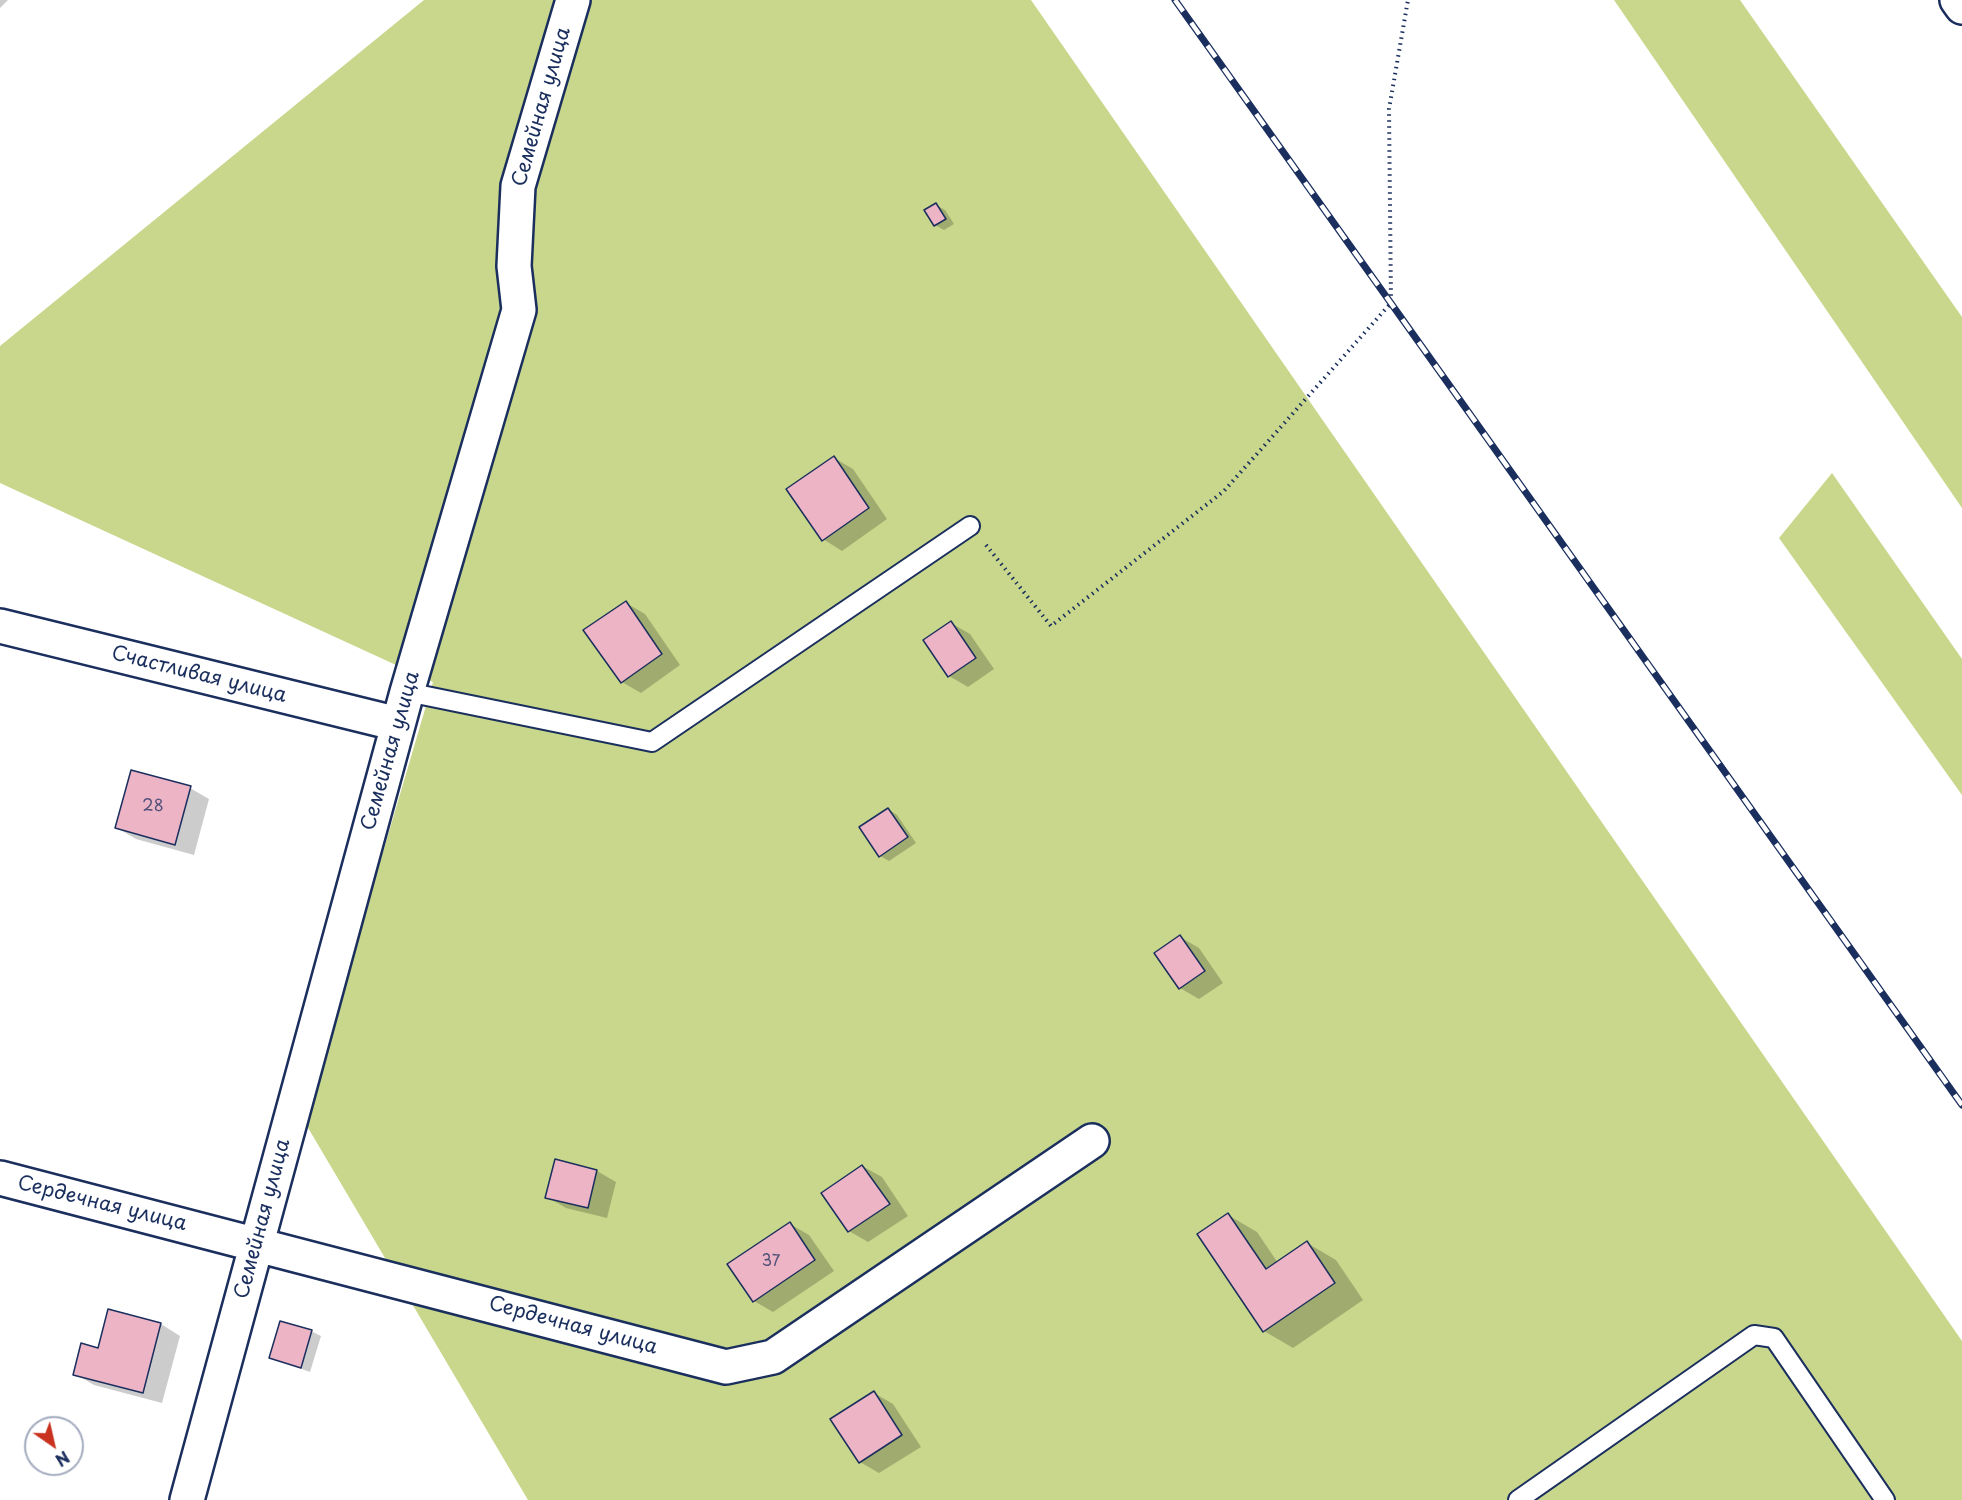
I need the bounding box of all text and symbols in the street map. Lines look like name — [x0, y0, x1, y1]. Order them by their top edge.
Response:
street label: Семейная улица — [508, 25, 576, 189]
street label: Счастливая улица — [109, 642, 289, 708]
street label: Семейная улица — [357, 669, 425, 833]
house number: 28 — [142, 797, 164, 817]
street label: Семейная улица — [230, 1136, 296, 1302]
street label: Сердечная улица — [15, 1171, 189, 1237]
house number: 37 — [762, 1252, 780, 1272]
street label: Сердечная улица — [486, 1292, 660, 1360]
north arrow — [24, 1416, 84, 1476]
text: N — [51, 1446, 75, 1473]

